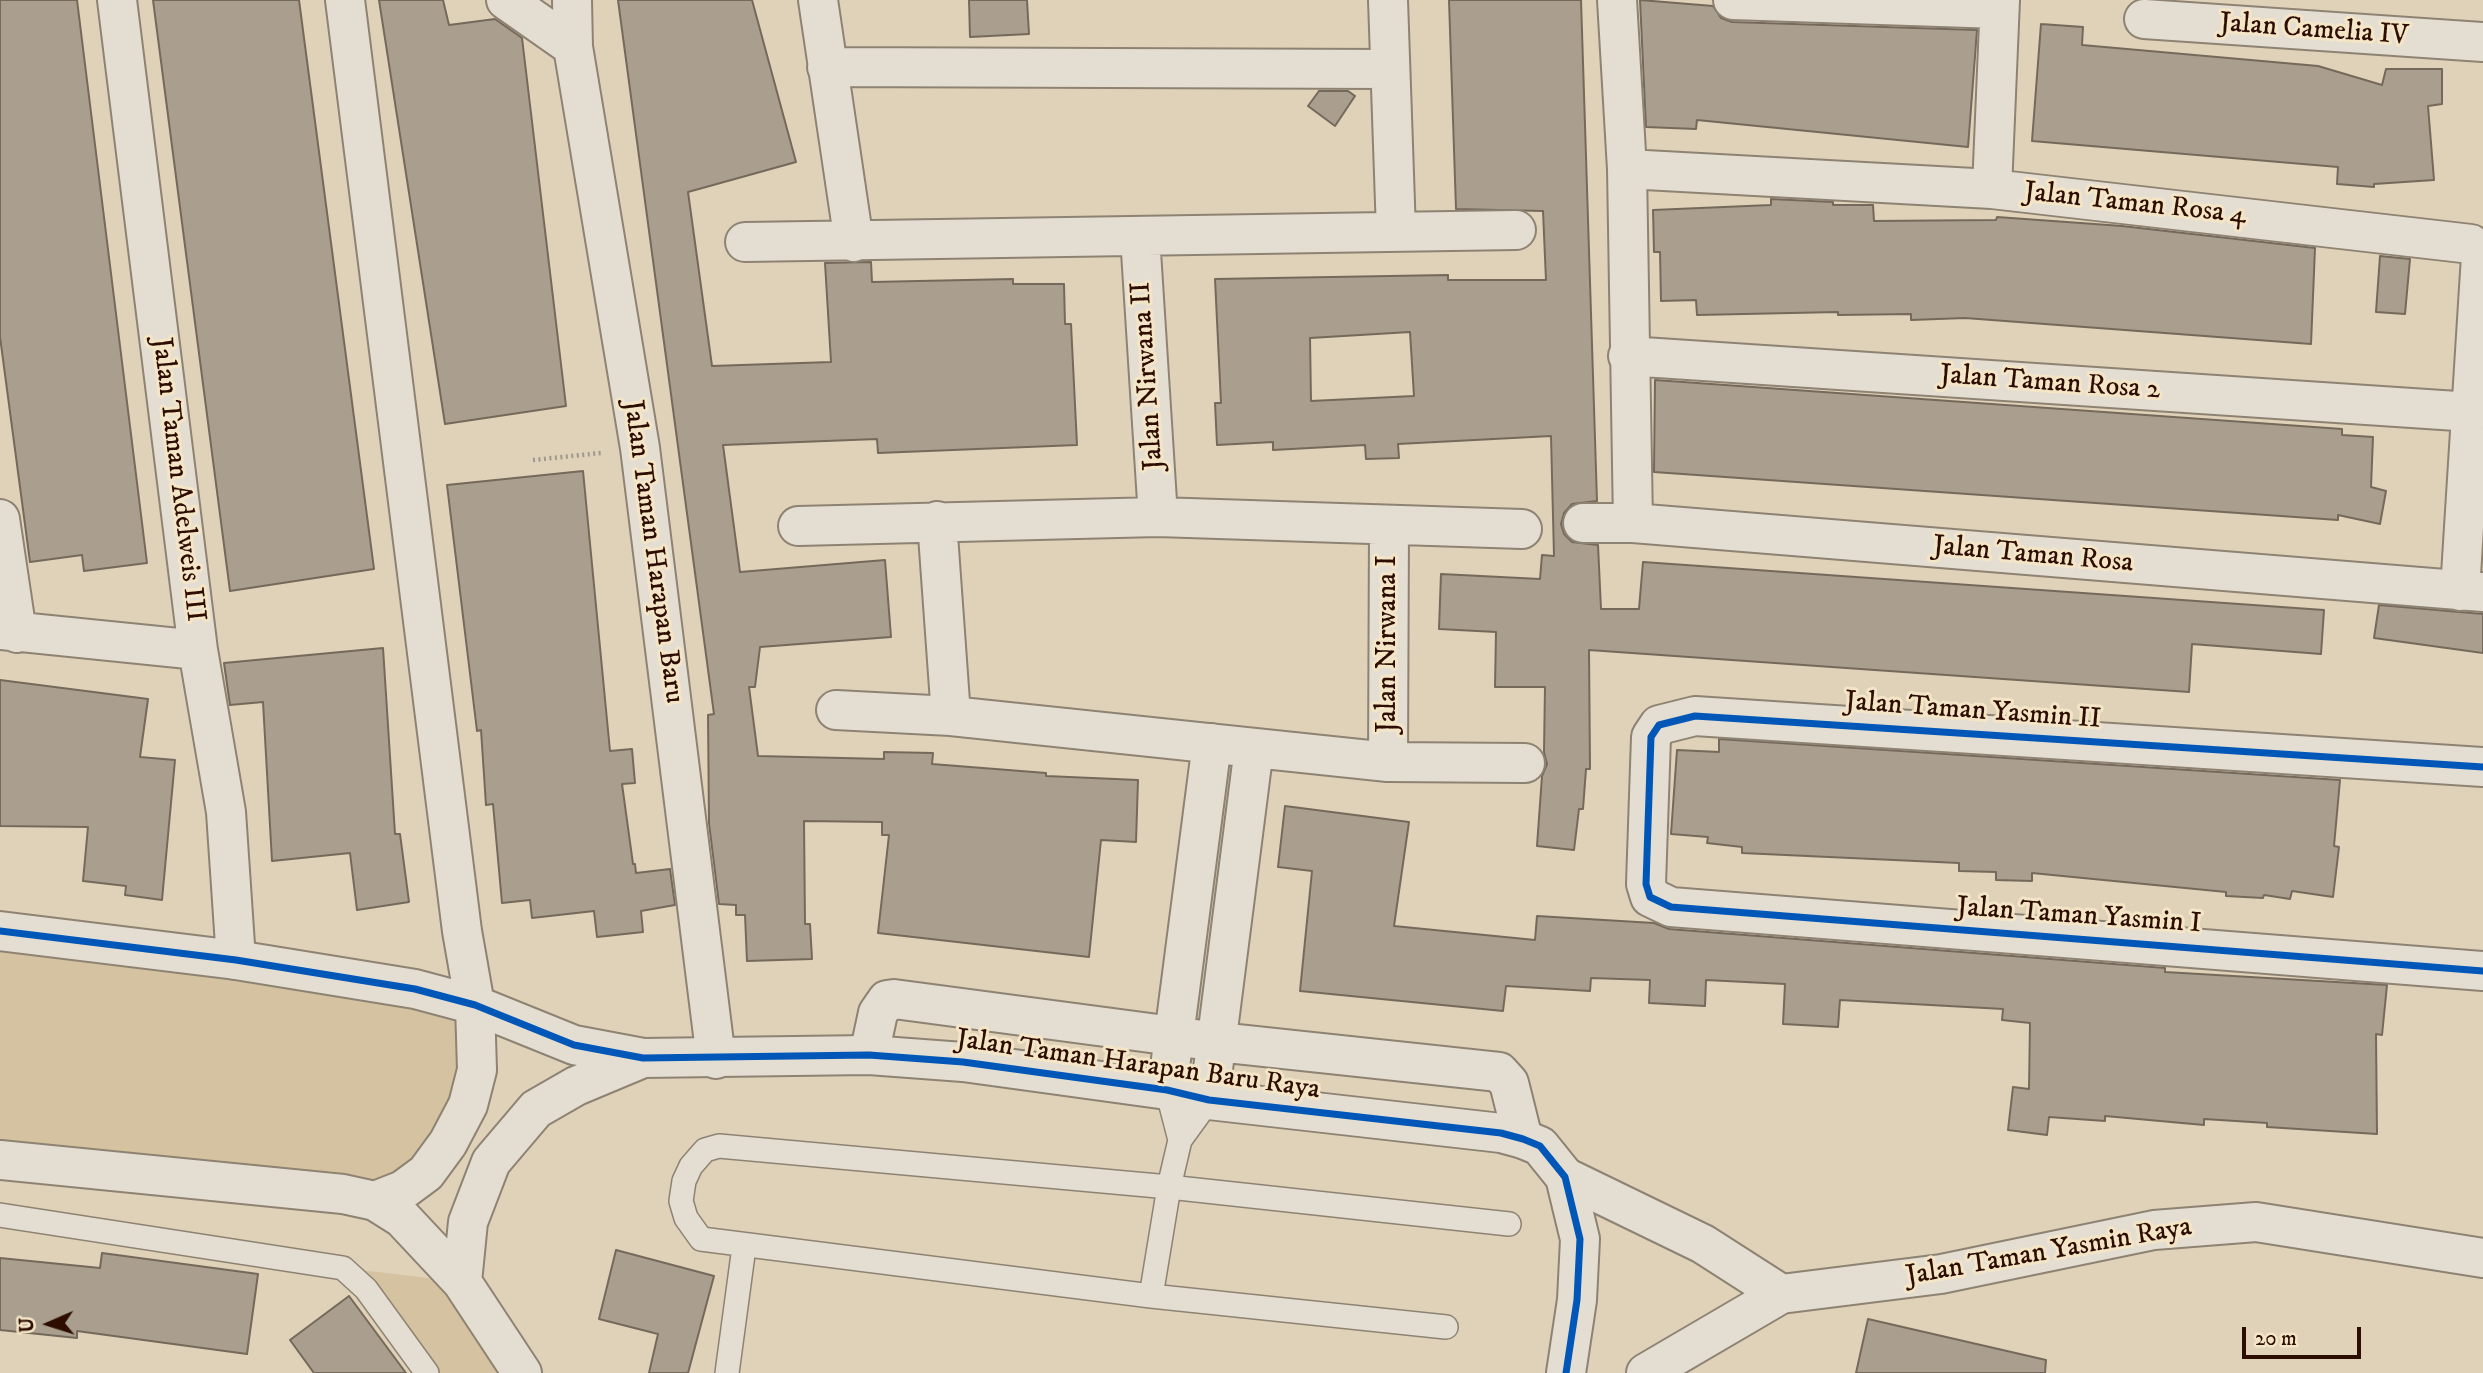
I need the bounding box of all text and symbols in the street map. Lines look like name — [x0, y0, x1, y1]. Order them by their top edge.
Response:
street label: Jalan Camelia IV — [2218, 8, 2410, 54]
street label: Jalan Taman Rosa 4 — [2022, 177, 2248, 233]
street label: Jalan Nirwana II — [1126, 281, 1172, 471]
street label: Jalan Taman Adelweis III — [143, 336, 211, 624]
street label: Jalan Taman Rosa 2 — [1939, 360, 2161, 408]
street label: Jalan Taman Harapan Baru — [614, 398, 690, 706]
street label: Jalan Taman Rosa — [1931, 531, 2135, 581]
street label: Jalan Nirwana I — [1372, 555, 1406, 733]
street label: Jalan Taman Yasmin II — [1844, 686, 2102, 738]
street label: Jalan Taman Yasmin I — [1956, 892, 2202, 942]
street label: Jalan Taman Harapan Baru Raya — [954, 1024, 1322, 1108]
street label: Jalan Taman Yasmin Raya — [1904, 1211, 2194, 1295]
north arrow — [14, 1289, 84, 1359]
scale bar — [2245, 1314, 2364, 1358]
text: U — [16, 1317, 39, 1333]
text: 20 m — [2255, 1326, 2297, 1352]

